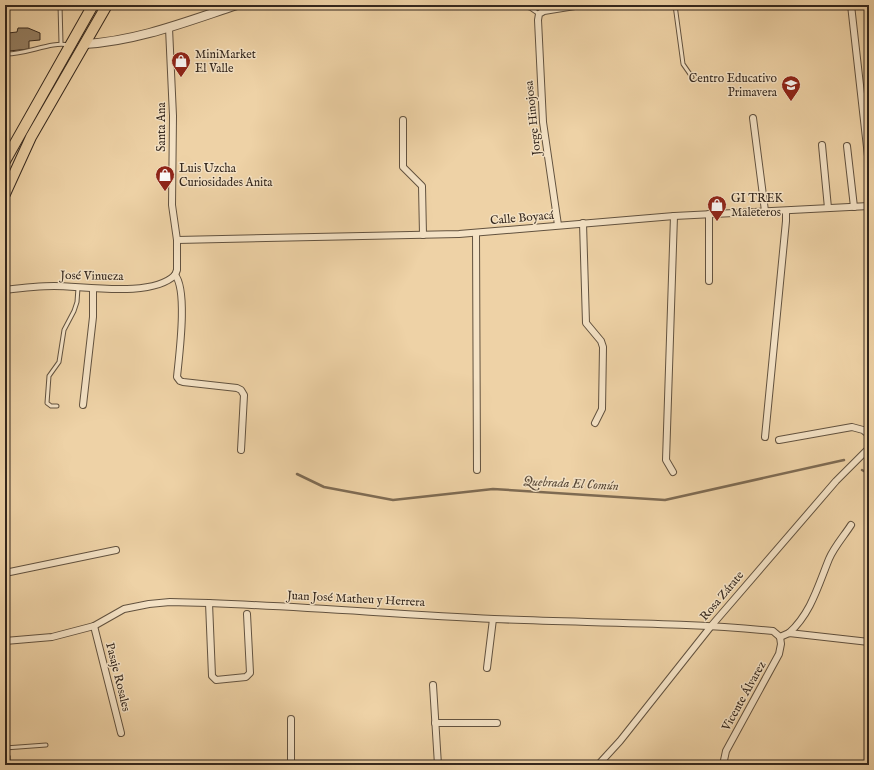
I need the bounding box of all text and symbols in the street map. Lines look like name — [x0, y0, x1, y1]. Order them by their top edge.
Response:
place label: MiniMarket El Valle — [195, 47, 256, 76]
shop icon: MiniMarket El Valle — [170, 50, 192, 78]
place label: Centro Educativo Primavera — [689, 71, 778, 100]
school or university icon: Centro Educativo Primavera — [780, 74, 802, 102]
street label: Jorge Hinojosa — [522, 79, 546, 158]
street label: Santa Ana — [154, 102, 169, 152]
place label: Luis Uzcha Curiosidades Anita — [179, 161, 273, 190]
shop icon: Luis Uzcha Curiosidades Anita — [154, 164, 176, 192]
place label: GI TREK Maleteros — [731, 191, 783, 220]
shop icon: GI TREK Maleteros — [706, 194, 728, 222]
street label: Calle Boyacá — [489, 208, 555, 228]
street label: José Vinueza — [58, 268, 125, 285]
water label: Quebrada El Común — [523, 473, 619, 495]
street label: Rosa Zárate — [697, 568, 747, 624]
street label: Juan José Matheu y Herrera — [285, 588, 426, 611]
street label: Pasaje Rosales — [102, 641, 134, 713]
street label: Vicente Álvarez — [717, 658, 770, 734]

